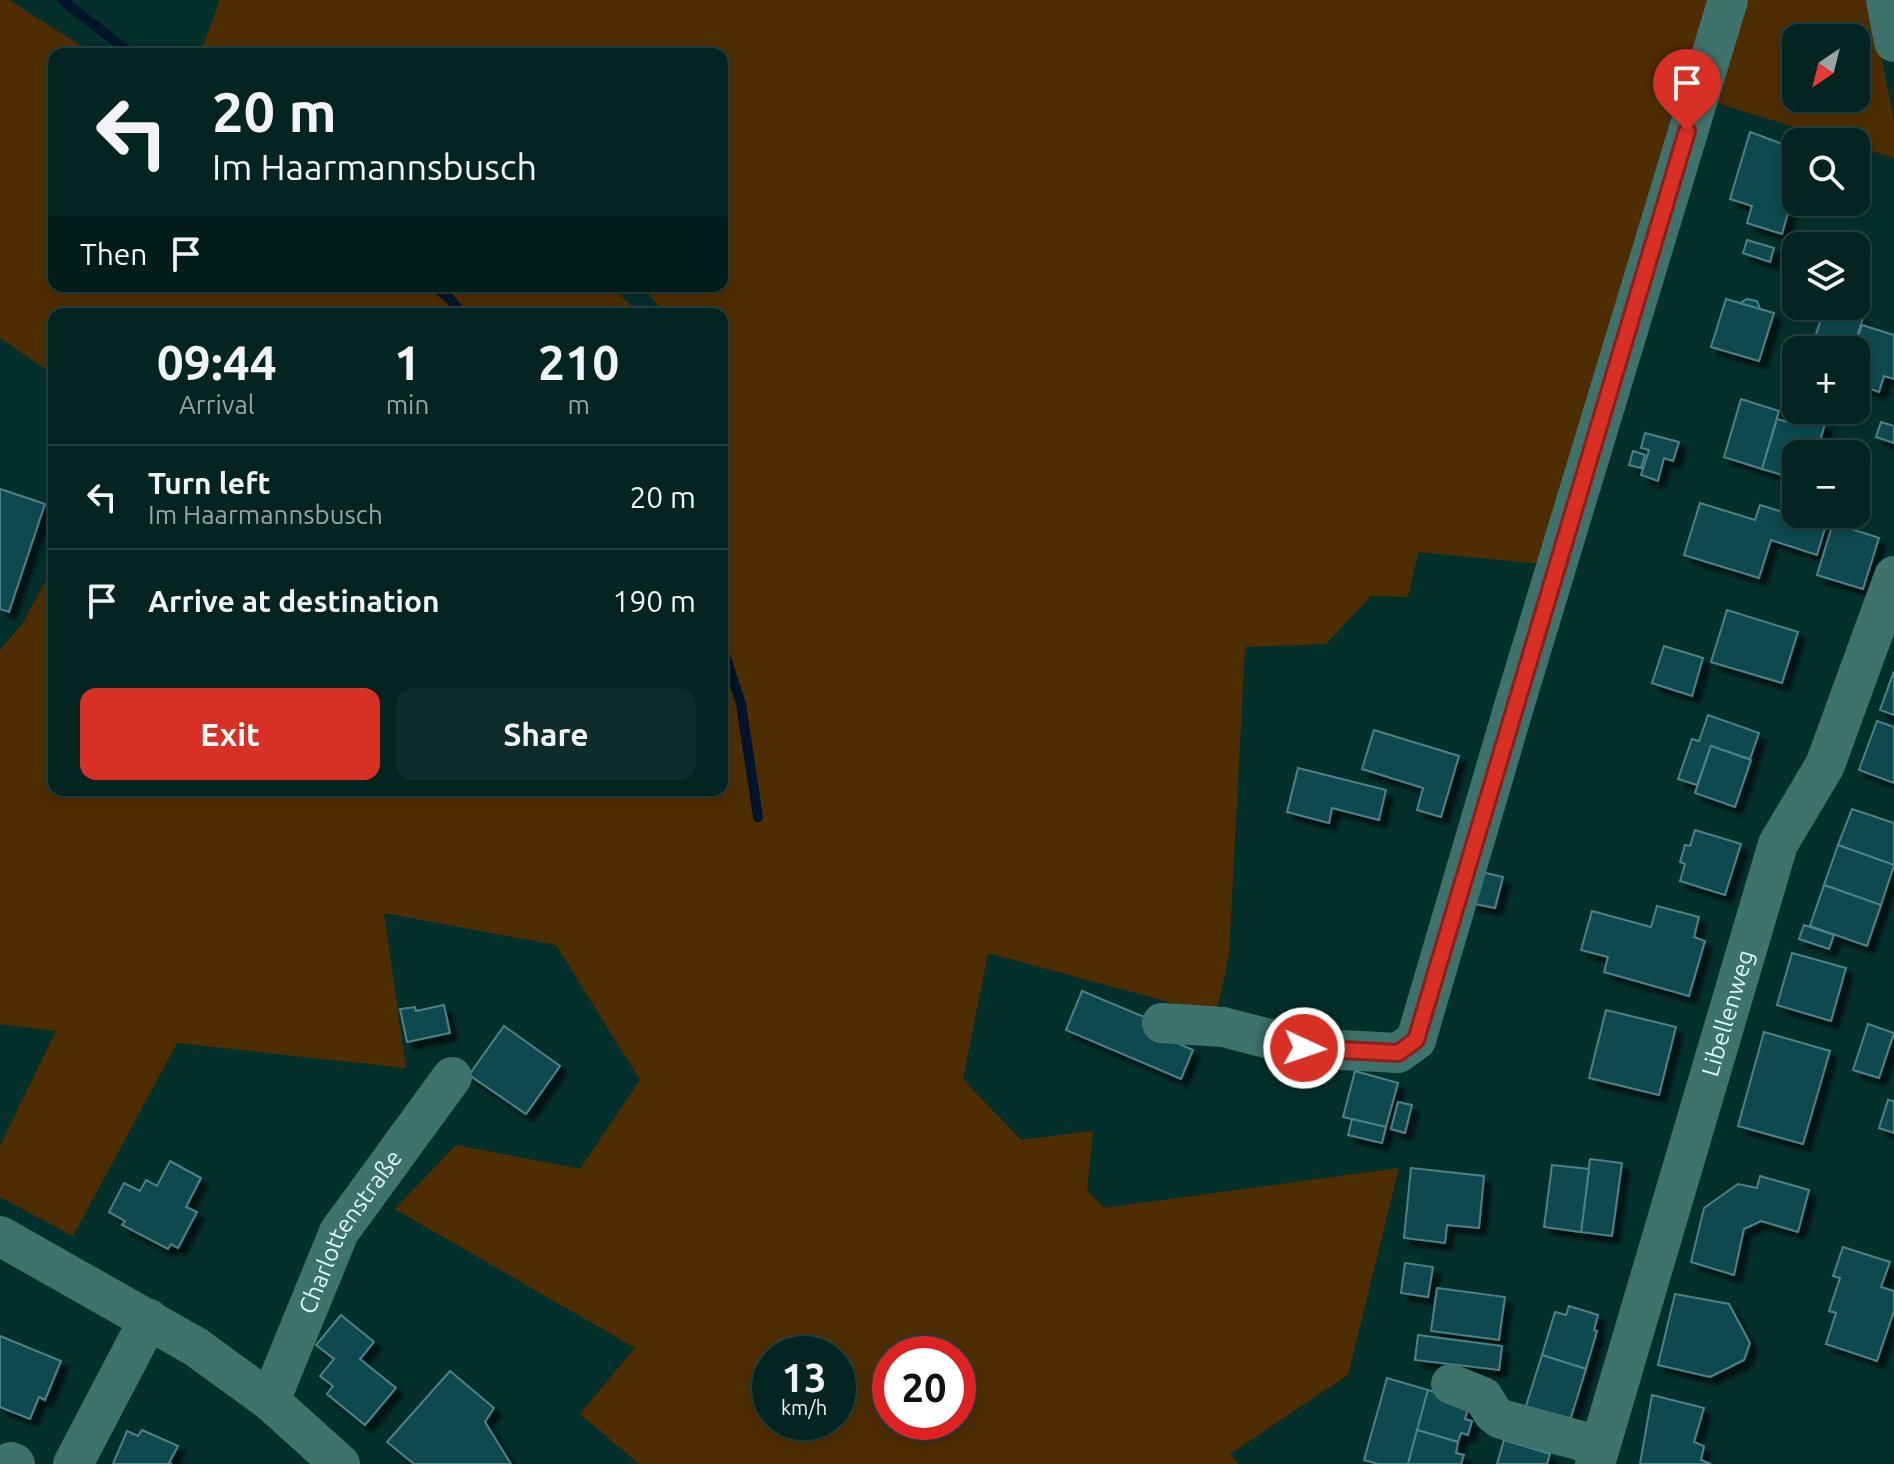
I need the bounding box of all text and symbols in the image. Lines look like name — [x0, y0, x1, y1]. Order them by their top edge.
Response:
north arrow — [1782, 24, 1870, 112]
map controls — [1782, 24, 1870, 528]
pin — [1653, 49, 1721, 131]
icon: arrive — [1665, 61, 1709, 105]
icon: left — [80, 80, 184, 184]
text: 20 m — [212, 80, 337, 143]
button: search — [1782, 128, 1870, 216]
text: Im Haarmannsbusch — [212, 146, 537, 187]
icon: arrive — [164, 232, 208, 276]
button: layers — [1782, 232, 1870, 320]
text: Then — [80, 237, 148, 271]
text: 09:44 — [157, 335, 277, 389]
text: 1 — [394, 335, 421, 389]
text: 210 — [538, 335, 619, 389]
button: + — [1782, 336, 1870, 424]
text: Arrival — [179, 390, 255, 419]
text: min — [386, 390, 429, 419]
text: m — [567, 390, 590, 419]
button: − — [1782, 440, 1870, 528]
text: Turn left — [148, 466, 270, 500]
icon: left — [80, 475, 124, 519]
text: 20 m — [629, 480, 696, 514]
text: Im Haarmannsbusch — [148, 500, 383, 529]
icon: arrive — [80, 579, 124, 623]
text: Arrive at destination — [148, 584, 440, 618]
text: 190 m — [612, 584, 696, 618]
button: Exit — [80, 688, 380, 780]
button: Share — [396, 688, 696, 780]
street label: Libellenweg — [1696, 947, 1759, 1080]
position arrow — [1262, 1006, 1346, 1090]
street label: Charlottenstraße — [293, 1145, 407, 1318]
speed limit sign: 20 — [872, 1336, 976, 1440]
text: 13 — [781, 1355, 827, 1400]
text: km/h — [781, 1396, 827, 1419]

